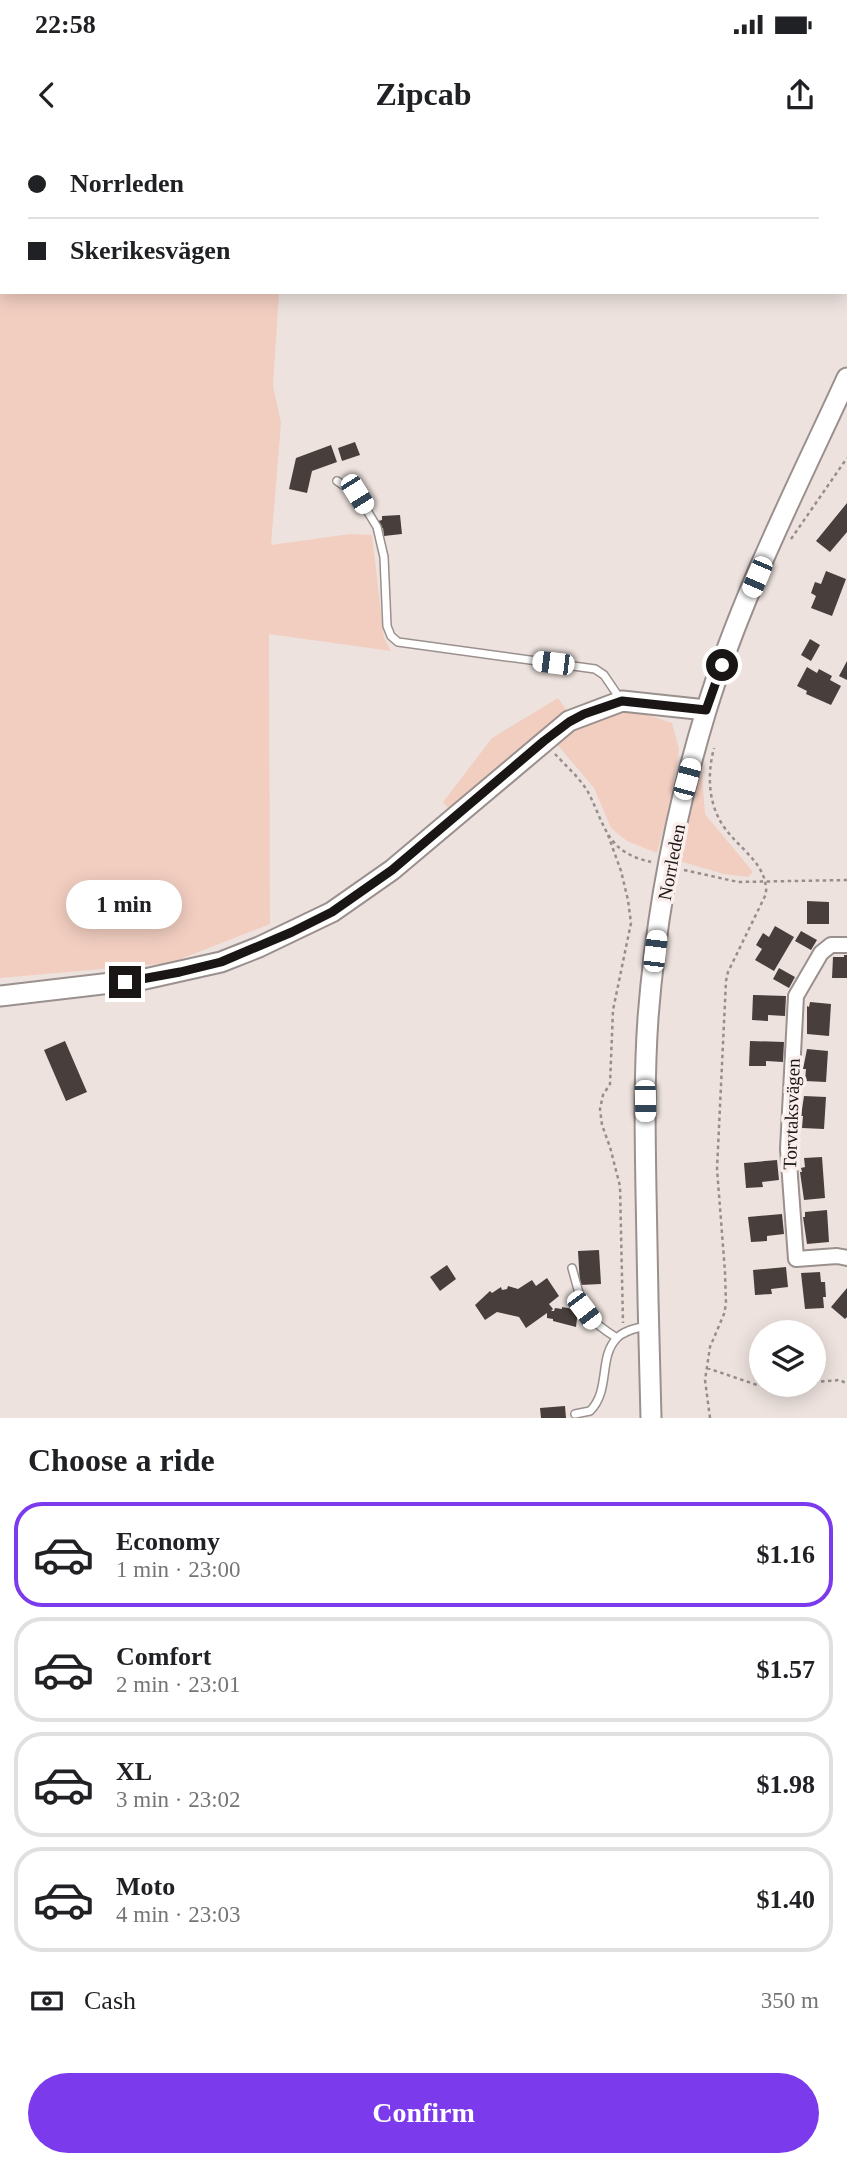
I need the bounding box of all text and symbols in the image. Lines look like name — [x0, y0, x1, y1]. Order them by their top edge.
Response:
text: 22:58 — [35, 10, 96, 39]
icon: back — [28, 76, 66, 114]
text: Zipcab — [375, 76, 472, 112]
icon: share — [781, 76, 819, 114]
text: Norrleden — [70, 169, 184, 198]
text: Skerikesvägen — [70, 236, 230, 265]
car — [337, 471, 378, 517]
car — [740, 554, 775, 600]
route start — [706, 649, 738, 681]
car — [531, 650, 576, 676]
car — [672, 756, 703, 802]
street label: Norrleden — [654, 822, 689, 902]
callout: 1 min — [67, 880, 183, 930]
text: 1 min — [96, 892, 152, 917]
car — [643, 929, 668, 973]
route end — [109, 966, 141, 998]
street label: Torvtaksvägen — [779, 1057, 804, 1170]
car — [635, 1080, 656, 1122]
car — [563, 1287, 606, 1333]
map controls — [749, 1320, 826, 1397]
button: layers — [749, 1320, 826, 1397]
text: Choose a ride — [28, 1442, 215, 1478]
icon: car — [32, 1523, 95, 1586]
text: Economy — [116, 1527, 220, 1556]
text: $1.16 — [757, 1540, 815, 1569]
text: 1 min · 23:00 — [116, 1557, 241, 1582]
icon: car — [32, 1638, 95, 1701]
text: Comfort — [116, 1642, 211, 1671]
text: $1.57 — [757, 1655, 815, 1684]
text: 2 min · 23:01 — [116, 1672, 241, 1697]
icon: car — [32, 1753, 95, 1816]
text: XL — [116, 1757, 152, 1786]
text: $1.98 — [757, 1770, 815, 1799]
text: 3 min · 23:02 — [116, 1787, 241, 1812]
icon: car — [32, 1868, 95, 1931]
text: Moto — [116, 1872, 175, 1901]
text: $1.40 — [757, 1885, 815, 1914]
text: 4 min · 23:03 — [116, 1902, 241, 1927]
icon: cash — [28, 1982, 66, 2020]
text: Cash — [84, 1986, 136, 2015]
text: 350 m — [761, 1988, 819, 2013]
button: Confirm — [28, 2073, 819, 2153]

